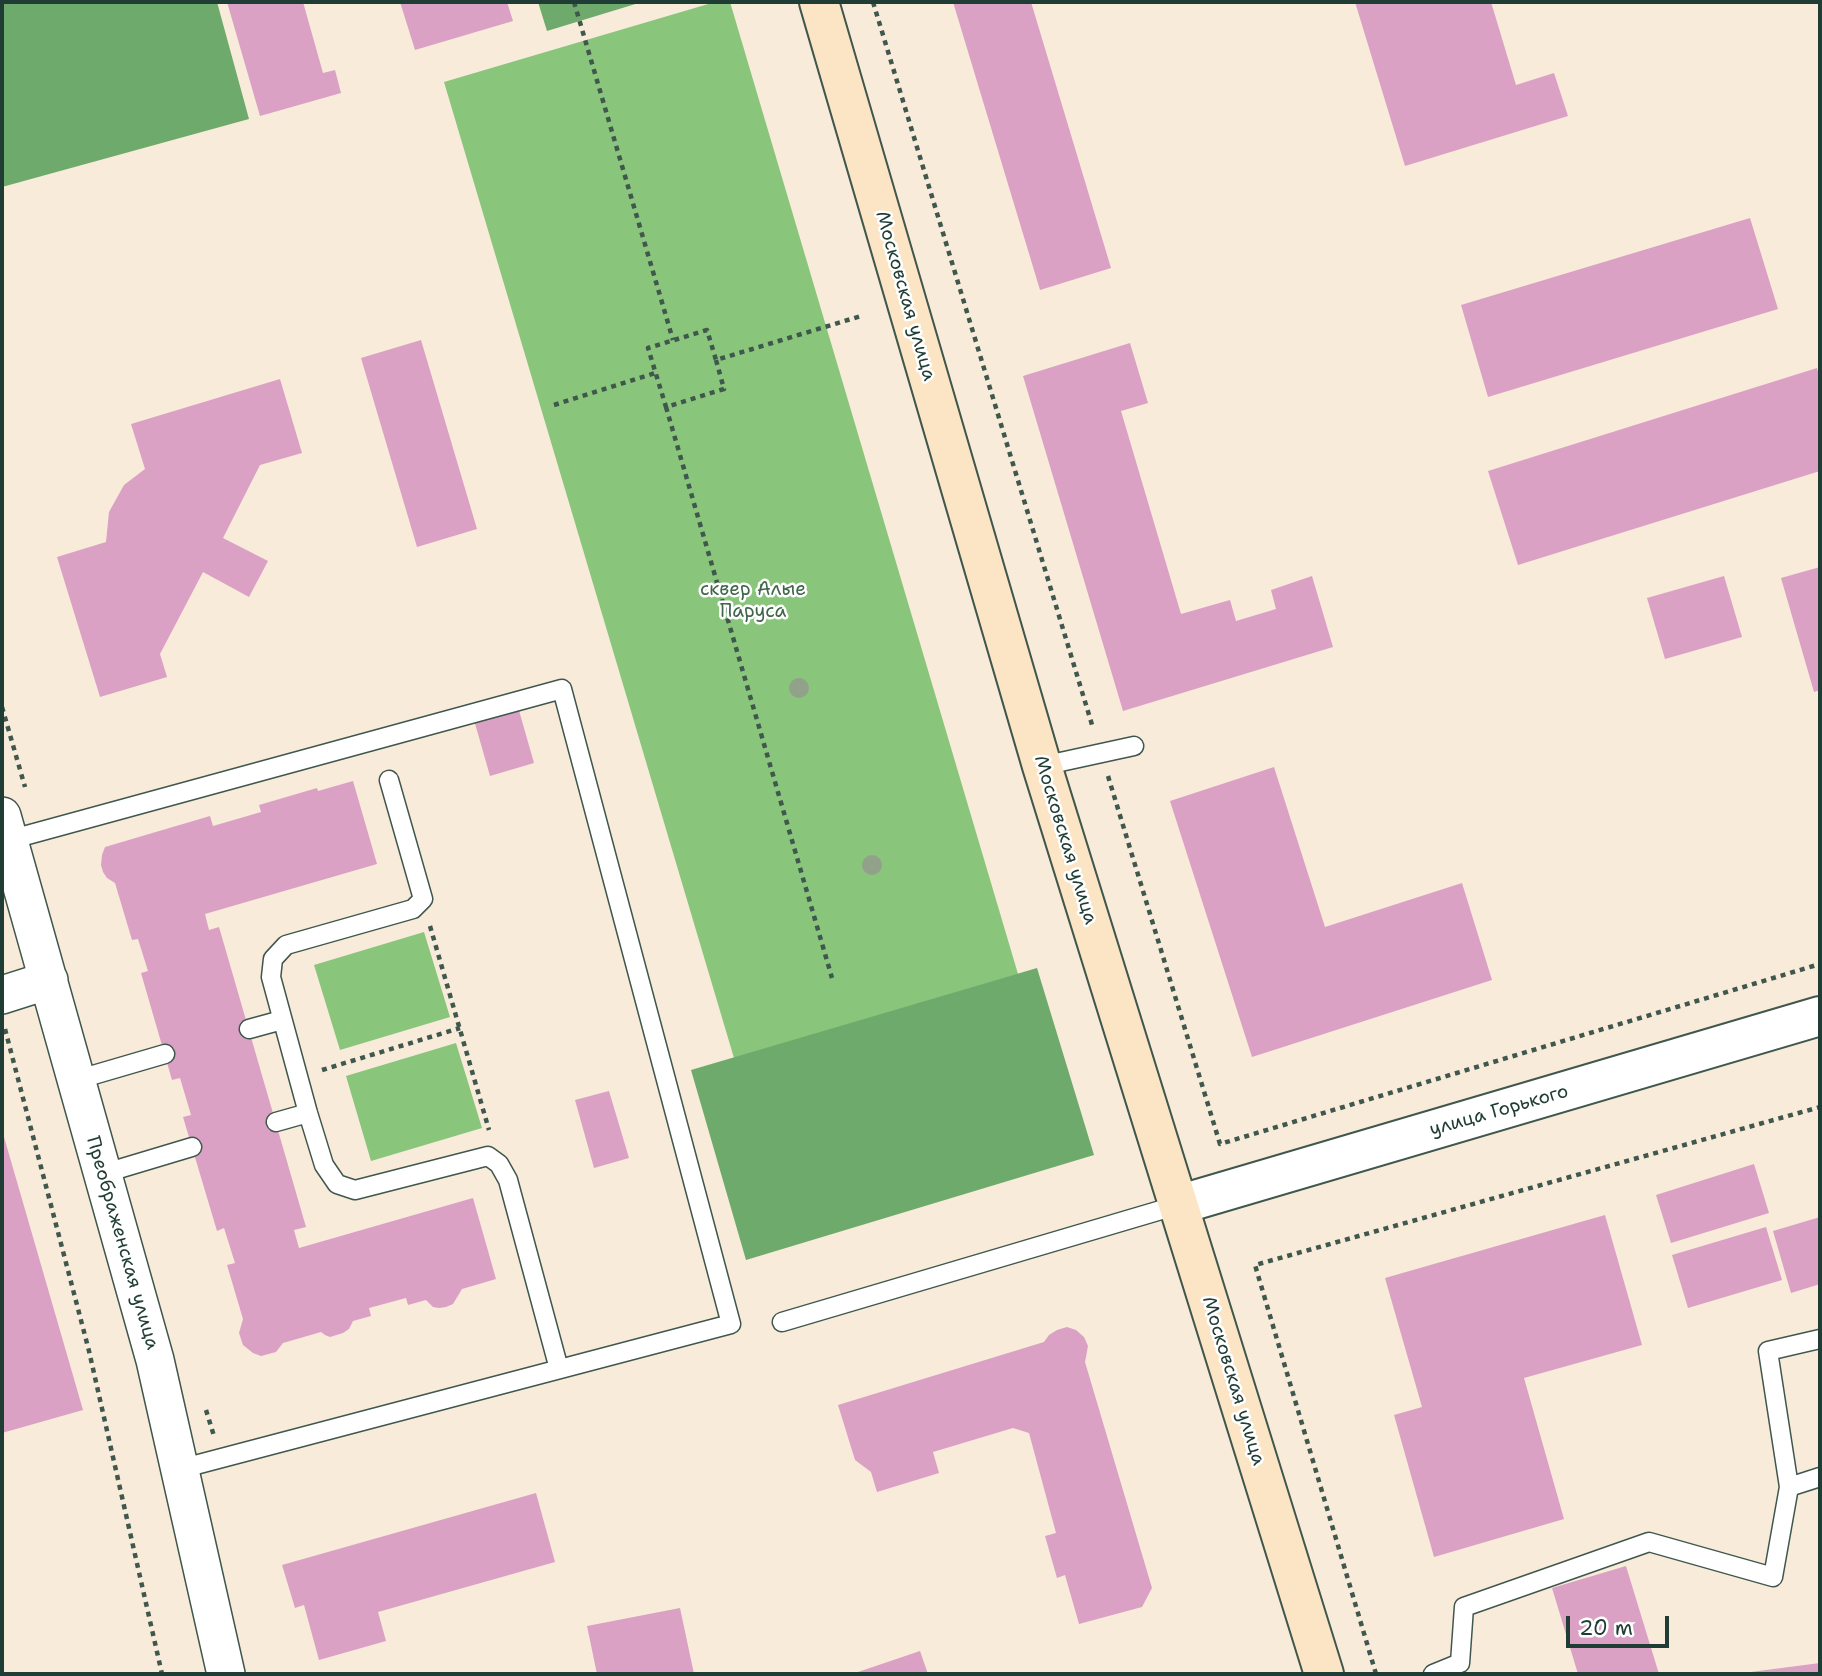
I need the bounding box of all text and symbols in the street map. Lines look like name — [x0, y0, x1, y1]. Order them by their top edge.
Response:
street label: Московская улица — [870, 208, 940, 384]
park label: сквер Алые Паруса — [700, 579, 806, 623]
street label: Московская улица — [1028, 753, 1102, 927]
street label: улица Горького — [1427, 1080, 1571, 1142]
street label: Преображенская улица — [81, 1134, 163, 1352]
street label: Московская улица — [1196, 1294, 1270, 1468]
scale bar — [1570, 1602, 1673, 1646]
text: 20 m — [1579, 1614, 1633, 1642]

